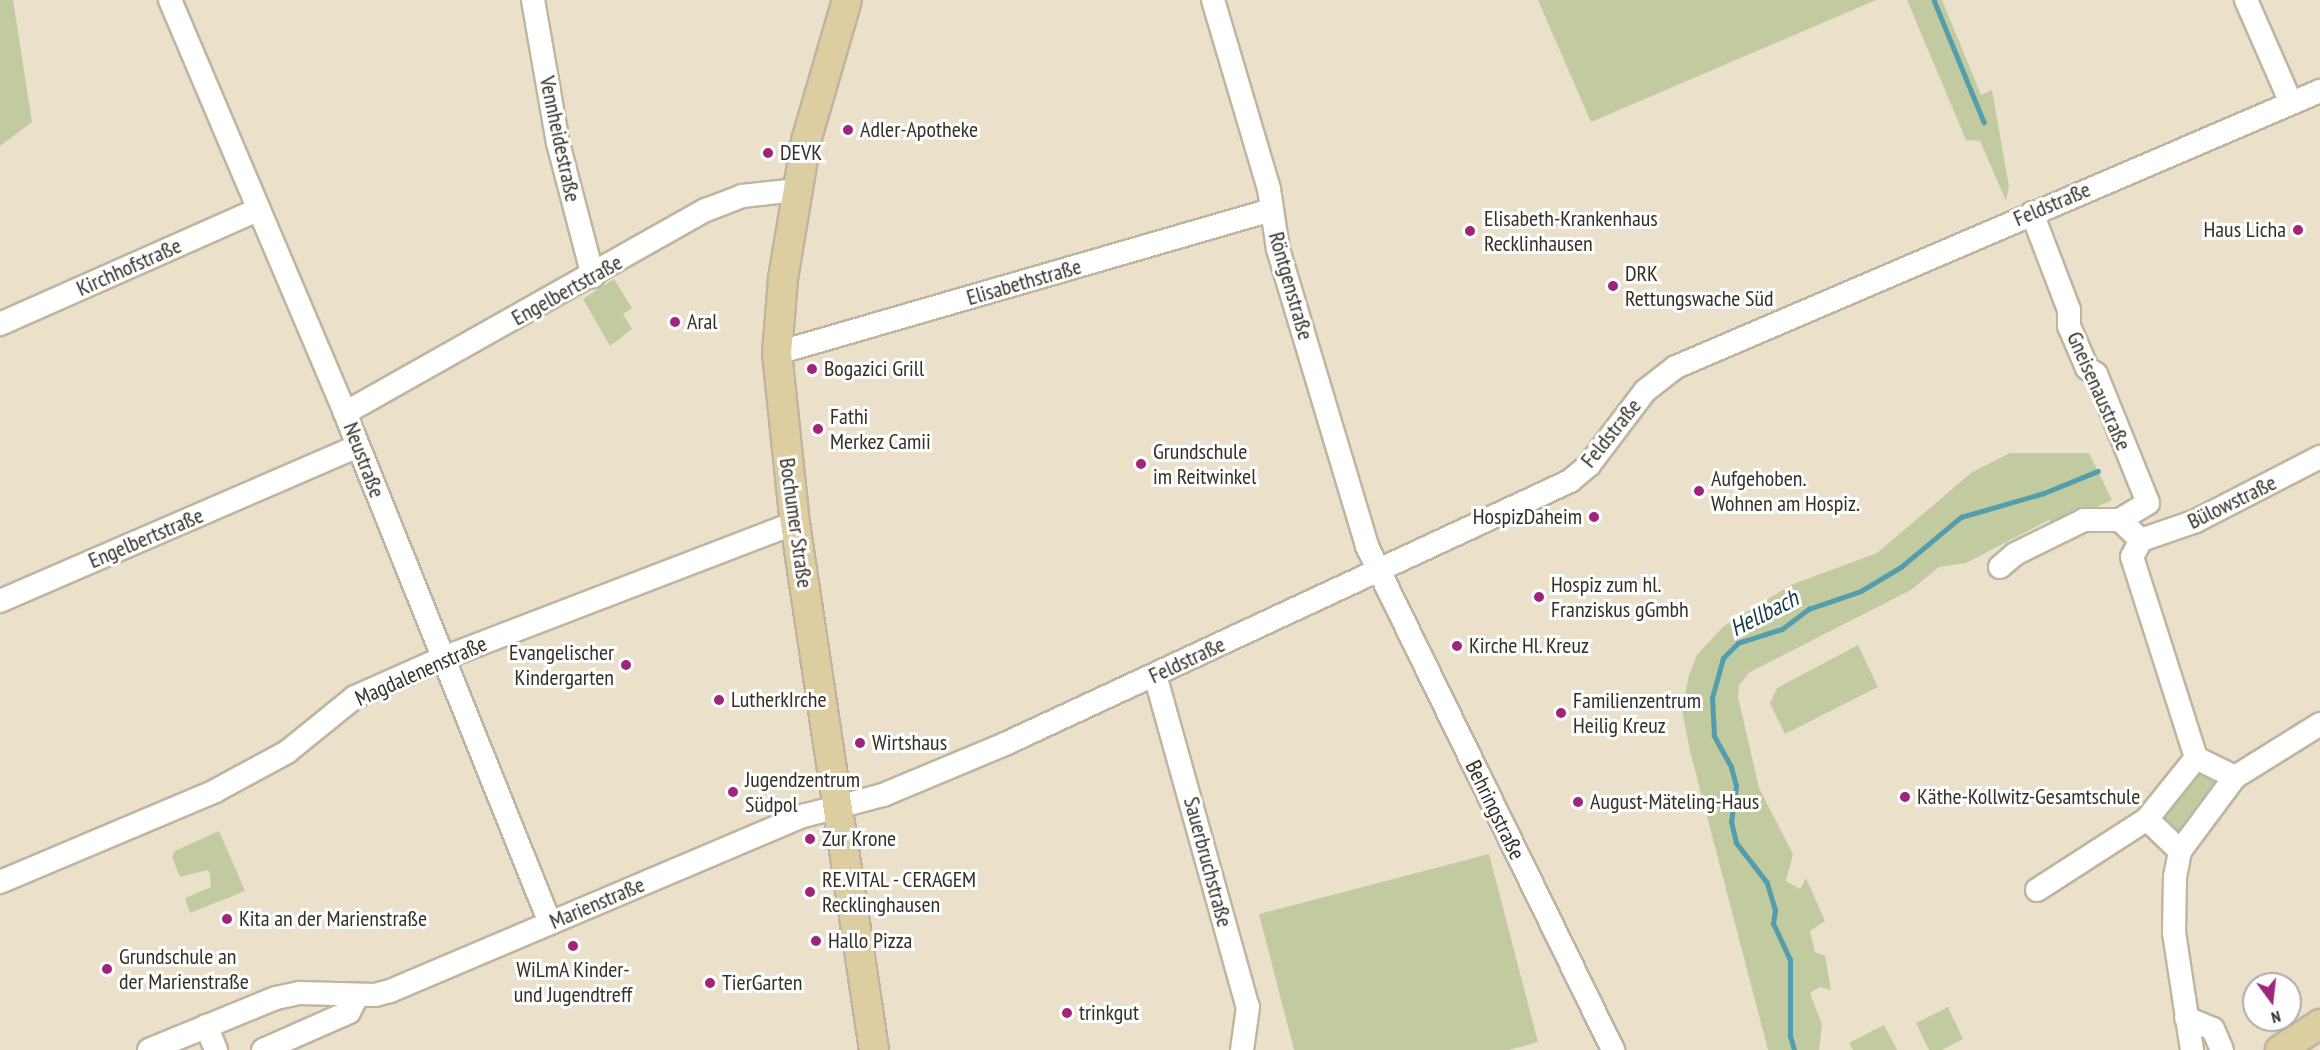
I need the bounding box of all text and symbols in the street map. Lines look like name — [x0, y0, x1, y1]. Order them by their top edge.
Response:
street label: Vennheidestraße — [534, 74, 586, 204]
place label: Adler-Apotheke — [860, 117, 978, 143]
marker: Adler-Apotheke — [841, 123, 855, 137]
place label: DEVK — [780, 140, 822, 166]
marker: DEVK — [761, 146, 775, 160]
street label: Feldstraße — [2010, 176, 2094, 232]
place label: Elisabeth-Krankenhaus Recklinhausen — [1484, 205, 1658, 256]
place label: Haus Licha — [2204, 217, 2286, 243]
marker: Elisabeth-Krankenhaus Recklinhausen — [1461, 222, 1479, 240]
marker: Haus Licha — [2291, 223, 2305, 237]
street label: Röntgenstraße — [1263, 229, 1319, 343]
street label: Kirchhofstraße — [73, 232, 185, 302]
street label: Engelbertstraße — [507, 249, 627, 331]
street label: Elisabethstraße — [964, 253, 1084, 311]
place label: DRK Rettungswache Süd — [1625, 260, 1774, 312]
marker: DRK Rettungswache Süd — [1606, 279, 1620, 293]
place label: Aral — [687, 309, 717, 335]
marker: Aral — [668, 315, 682, 329]
street label: Gneisenaustraße — [2061, 328, 2137, 454]
place label: Bogazici Grill — [824, 356, 924, 382]
marker: Bogazici Grill — [805, 362, 819, 376]
street label: Feldstraße — [1575, 393, 1647, 473]
place label: Fathi Merkez Camii — [830, 403, 931, 454]
street label: Neustraße — [338, 419, 390, 501]
marker: Fathi Merkez Camii — [811, 422, 825, 436]
place label: Grundschule im Reitwinkel — [1153, 438, 1256, 490]
street label: Bochumer Straße — [774, 456, 818, 590]
marker: Grundschule im Reitwinkel — [1134, 457, 1148, 471]
place label: Aufgehoben. Wohnen am Hospiz. — [1711, 465, 1860, 516]
street label: Bülowstraße — [2183, 469, 2281, 535]
marker: Aufgehoben. Wohnen am Hospiz. — [1692, 484, 1706, 498]
street label: Engelbertstraße — [85, 502, 207, 574]
place label: HospizDaheim — [1473, 504, 1582, 530]
marker: HospizDaheim — [1587, 510, 1601, 524]
place label: Hospiz zum hl. Franziskus gGmbh — [1551, 571, 1689, 622]
water label: Hellbach — [1725, 584, 1803, 642]
marker: Hospiz zum hl. Franziskus gGmbh — [1532, 590, 1546, 604]
street label: Magdalenenstraße — [351, 630, 491, 712]
street label: Feldstraße — [1145, 631, 1229, 689]
place label: Kirche Hl. Kreuz — [1469, 633, 1590, 659]
place label: Evangelischer Kindergarten — [509, 639, 614, 690]
marker: Kirche Hl. Kreuz — [1450, 639, 1464, 653]
marker: Evangelischer Kindergarten — [619, 658, 633, 672]
place label: LutherkIrche — [731, 687, 827, 713]
place label: Familienzentrum Heilig Kreuz — [1573, 687, 1701, 738]
marker: LutherkIrche — [712, 693, 726, 707]
marker: Familienzentrum Heilig Kreuz — [1554, 706, 1568, 720]
place label: Wirtshaus — [872, 730, 947, 756]
marker: Wirtshaus — [853, 736, 867, 750]
street label: Behringstraße — [1460, 756, 1530, 864]
place label: Jugendzentrum Südpol — [745, 766, 860, 818]
place label: Käthe-Kollwitz-Gesamtschule — [1917, 784, 2140, 810]
marker: Jugendzentrum Südpol — [726, 785, 740, 799]
place label: August-Mäteling-Haus — [1590, 789, 1759, 815]
marker: Käthe-Kollwitz-Gesamtschule — [1898, 790, 1912, 804]
street label: Sauerbruchstraße — [1178, 794, 1238, 930]
marker: August-Mäteling-Haus — [1571, 795, 1585, 809]
place label: Zur Krone — [822, 826, 896, 852]
marker: Zur Krone — [803, 832, 817, 846]
place label: RE.VITAL - CERAGEM Recklinghausen — [822, 866, 979, 918]
street label: Marienstraße — [546, 871, 648, 935]
marker: RE.VITAL - CERAGEM Recklinghausen — [803, 885, 817, 899]
place label: Kita an der Marienstraße — [239, 906, 427, 932]
marker: Kita an der Marienstraße — [220, 912, 234, 926]
place label: Hallo Pizza — [828, 928, 912, 954]
marker: Hallo Pizza — [809, 934, 823, 948]
marker: WiLmA Kinder- und Jugendtreff — [566, 939, 580, 953]
place label: Grundschule an der Marienstraße — [119, 943, 249, 994]
place label: WiLmA Kinder- und Jugendtreff — [514, 956, 632, 1008]
marker: Grundschule an der Marienstraße — [100, 962, 114, 976]
place label: TierGarten — [722, 970, 803, 996]
north arrow — [2242, 972, 2302, 1032]
marker: TierGarten — [703, 976, 717, 990]
place label: trinkgut — [1079, 1000, 1139, 1026]
marker: trinkgut — [1060, 1006, 1074, 1020]
text: N — [2269, 1007, 2283, 1028]

